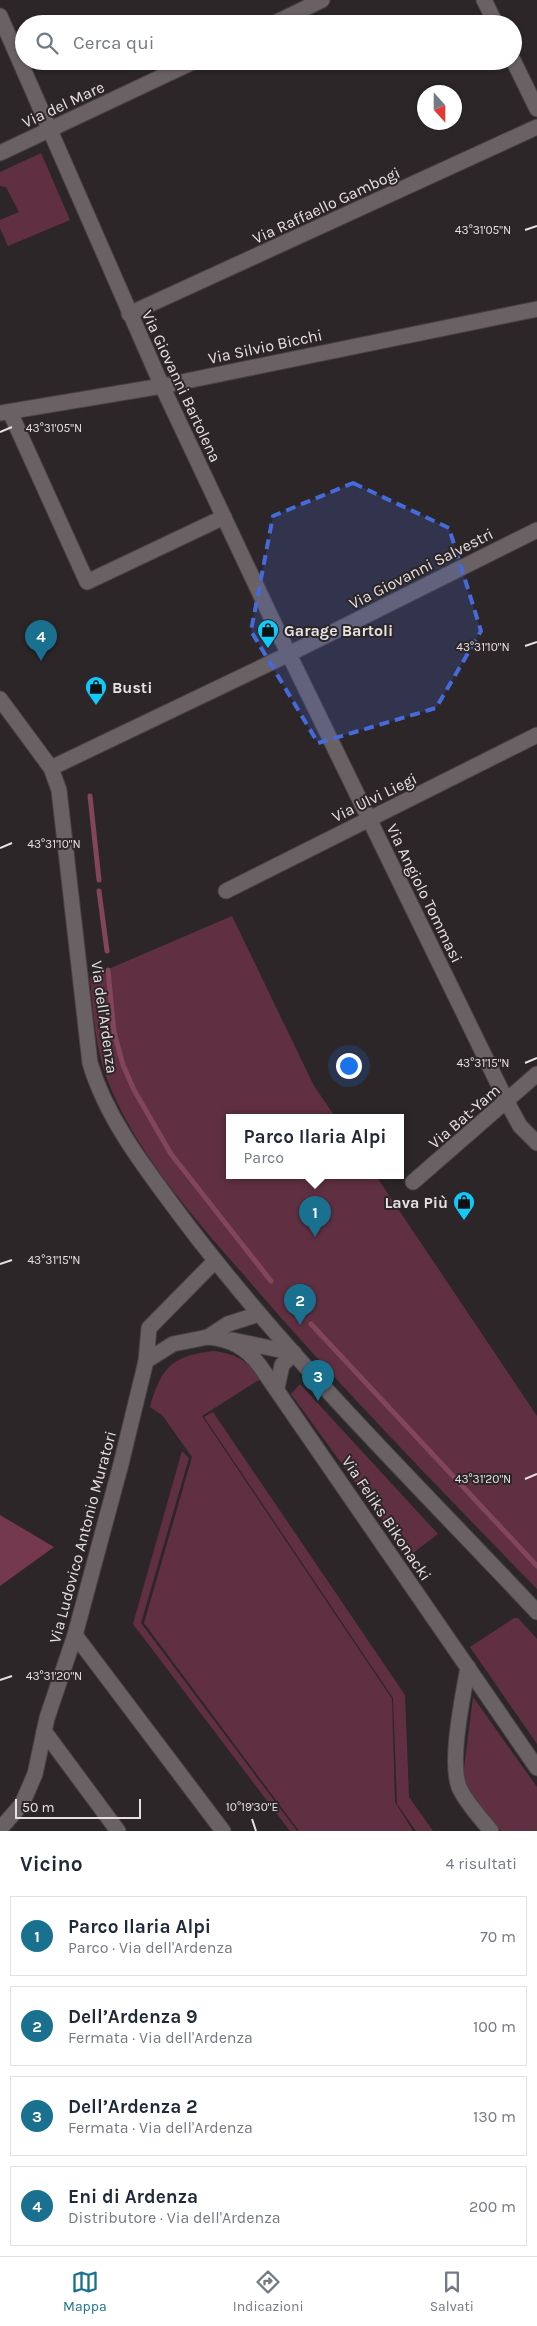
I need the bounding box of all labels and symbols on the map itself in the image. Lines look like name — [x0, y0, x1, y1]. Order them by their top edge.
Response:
street label: Via del Mare — [19, 77, 107, 132]
north arrow — [417, 85, 462, 130]
street label: Via Raffaello Gambogi — [249, 163, 403, 248]
text: 43°31'05"N — [455, 223, 511, 237]
street label: Via Giovanni Bartolena — [138, 307, 225, 465]
street label: Via Silvio Bicchi — [206, 325, 324, 368]
text: 43°31'05"N — [26, 421, 82, 435]
street label: Via Giovanni Salvestri — [346, 524, 496, 613]
shop icon: Garage Bartoli — [256, 618, 280, 649]
pin: 4 — [25, 620, 57, 661]
place label: Garage Bartoli — [284, 621, 393, 640]
text: 43°31'10"N — [456, 640, 510, 654]
shop icon: Busti — [84, 675, 108, 706]
place label: Busti — [112, 678, 152, 697]
street label: Via Ulvi Liegi — [329, 769, 420, 826]
street label: Via Angiolo Tommasi — [383, 821, 466, 966]
text: 43°31'10"N — [27, 837, 81, 851]
street label: Via dell'Ardenza — [87, 959, 122, 1075]
your location — [336, 1053, 362, 1079]
text: 43°31'15"N — [456, 1056, 510, 1070]
street label: Via Bat-Yam — [425, 1080, 504, 1153]
shop icon: Lava Più — [452, 1190, 476, 1221]
place label: Lava Più — [384, 1193, 448, 1212]
pin: 1 — [299, 1196, 331, 1237]
text: 43°31'15"N — [27, 1253, 81, 1267]
pin: 2 — [284, 1284, 316, 1325]
pin: 3 — [302, 1360, 334, 1401]
street label: Via Ludovico Antonio Muratori — [45, 1429, 120, 1645]
street label: Via Feliks Bikonacki — [338, 1452, 435, 1584]
text: 43°31'20"N — [455, 1472, 511, 1486]
text: 43°31'20"N — [26, 1669, 82, 1683]
scale bar — [15, 1796, 141, 1819]
text: 10°19'30"E — [226, 1800, 278, 1814]

